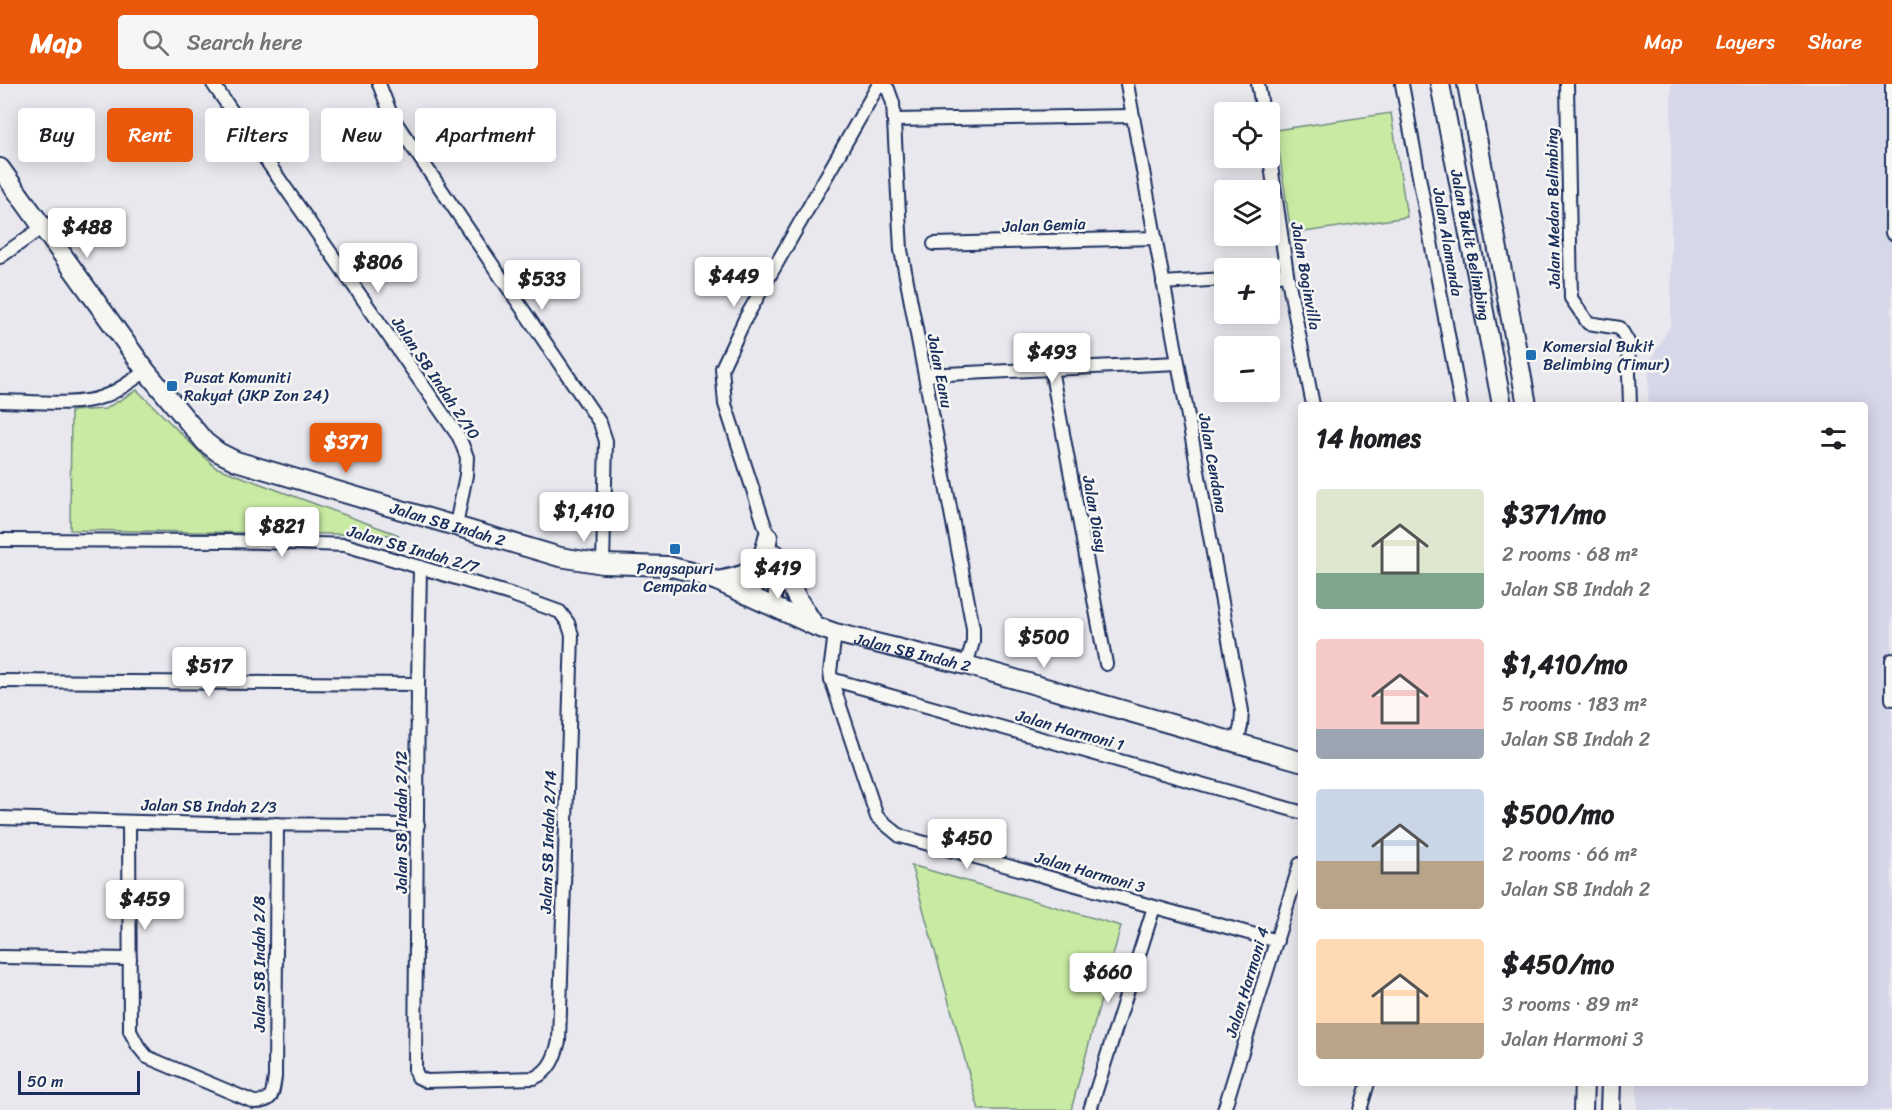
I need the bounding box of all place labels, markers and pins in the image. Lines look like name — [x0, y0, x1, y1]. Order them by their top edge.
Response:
pin: $488 — [51, 208, 123, 259]
pin: $806 — [342, 243, 414, 294]
pin: $449 — [698, 257, 770, 308]
pin: $533 — [506, 260, 578, 311]
place label: Komersial Bukit Belimbing (Timur) — [1543, 332, 1670, 379]
pin: $493 — [1016, 333, 1088, 384]
marker: Komersial Bukit Belimbing (Timur) — [1524, 348, 1538, 362]
place label: Pusat Komuniti Rakyat (JKP Zon 24) — [184, 363, 329, 410]
marker: Pusat Komuniti Rakyat (JKP Zon 24) — [165, 379, 179, 393]
pin: $371 — [310, 423, 382, 474]
pin: $1,410 — [535, 492, 633, 543]
pin: $821 — [246, 507, 318, 558]
marker: Pangsapuri Cempaka — [668, 542, 682, 556]
pin: $419 — [742, 549, 814, 600]
place label: Pangsapuri Cempaka — [636, 554, 714, 601]
pin: $500 — [1008, 618, 1080, 669]
pin: $517 — [173, 647, 245, 698]
pin: $450 — [931, 819, 1003, 870]
pin: $459 — [109, 880, 181, 931]
pin: $660 — [1072, 953, 1144, 1004]

